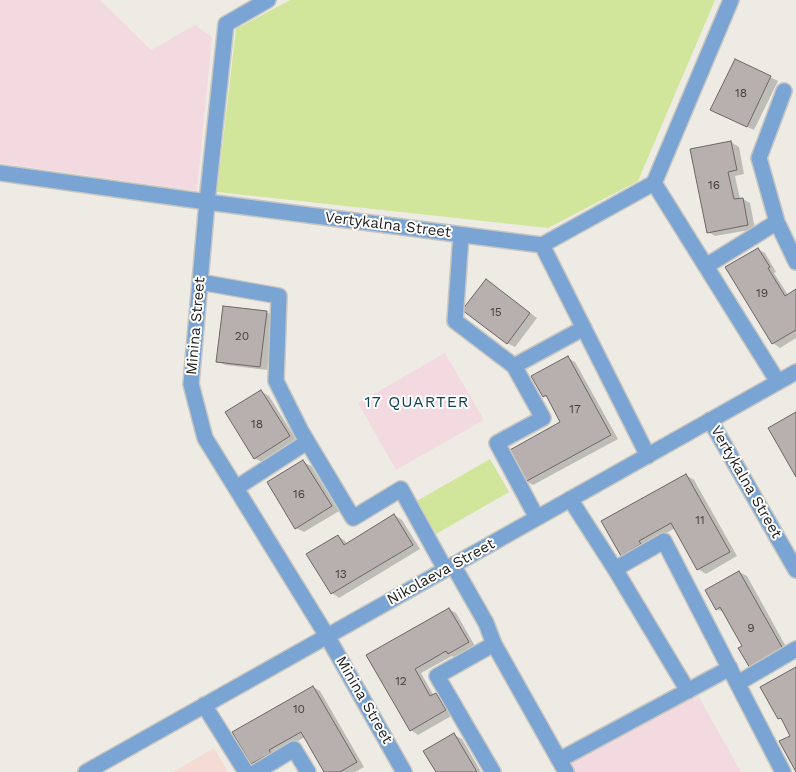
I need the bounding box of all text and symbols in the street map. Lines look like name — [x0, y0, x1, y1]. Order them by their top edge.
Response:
house number: 18 — [735, 86, 747, 100]
house number: 16 — [708, 178, 720, 192]
street label: Vertykalna Street — [324, 208, 452, 242]
street label: Minina Street — [183, 276, 209, 376]
house number: 19 — [756, 286, 768, 300]
house number: 15 — [490, 305, 502, 319]
house number: 20 — [235, 329, 249, 343]
district label: 17 QUARTER — [363, 392, 471, 412]
house number: 17 — [569, 402, 581, 416]
house number: 18 — [251, 417, 263, 431]
street label: Vertykalna Street — [706, 423, 786, 541]
house number: 16 — [293, 487, 305, 501]
house number: 11 — [695, 513, 705, 527]
street label: Nikolaeva Street — [384, 535, 498, 609]
house number: 13 — [335, 567, 347, 581]
house number: 9 — [747, 621, 755, 635]
street label: Minina Street — [332, 653, 396, 747]
house number: 12 — [395, 674, 407, 688]
house number: 10 — [293, 702, 305, 716]

